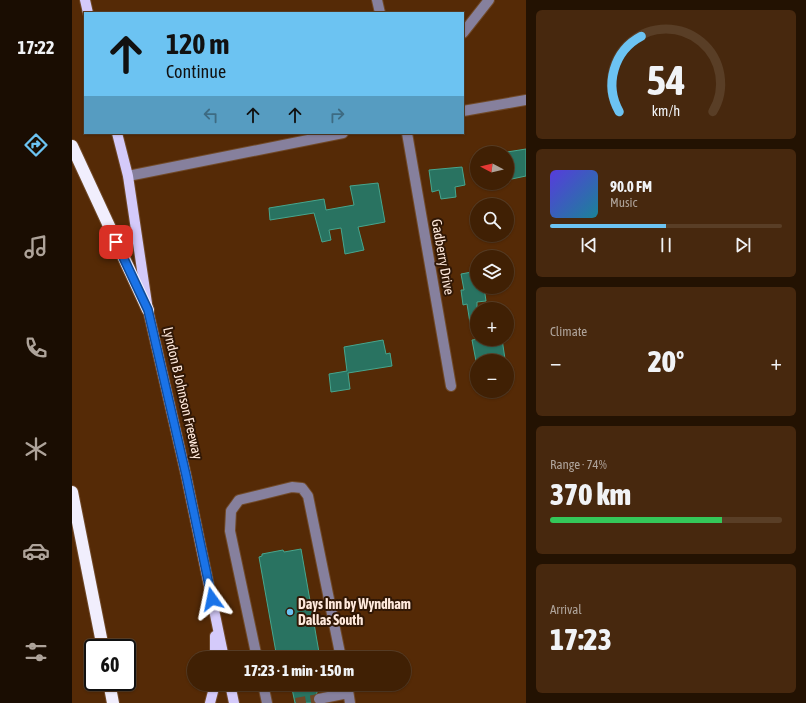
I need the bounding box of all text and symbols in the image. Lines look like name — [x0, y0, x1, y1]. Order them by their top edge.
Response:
icon: ahead — [100, 28, 152, 80]
text: 120 m — [166, 28, 229, 60]
text: 17:22 — [17, 37, 55, 58]
text: 54 — [646, 56, 686, 104]
text: Continue — [166, 61, 226, 82]
text: km/h — [652, 103, 680, 119]
icon: left — [200, 104, 222, 126]
icon: ahead — [242, 104, 264, 126]
icon: ahead — [284, 104, 306, 126]
icon: right — [326, 104, 348, 126]
icon: directions — [22, 131, 50, 159]
north arrow — [470, 146, 514, 190]
map controls — [470, 146, 514, 398]
text: 90.0 FM — [610, 178, 652, 195]
text: Music — [610, 195, 637, 210]
button: search — [470, 198, 514, 242]
street label: Gadberry Drive — [428, 218, 458, 296]
pin — [99, 225, 133, 259]
icon: arrive — [105, 231, 127, 253]
icon: music — [22, 233, 50, 261]
icon: previous — [578, 234, 600, 256]
icon: pause — [655, 234, 677, 256]
icon: next — [732, 234, 754, 256]
button: layers — [470, 250, 514, 294]
button: + — [470, 302, 514, 346]
text: Climate — [550, 324, 587, 339]
street label: Lyndon B Johnson Freeway — [160, 325, 206, 461]
icon: phone — [22, 334, 50, 362]
text: 20° — [648, 344, 684, 378]
text: − — [550, 349, 561, 375]
text: + — [771, 349, 782, 375]
button: − — [470, 354, 514, 398]
icon: climate — [22, 435, 50, 463]
text: Range · 74% — [550, 457, 607, 472]
text: 370 km — [550, 477, 631, 511]
icon: car — [22, 537, 50, 565]
position arrow — [191, 578, 233, 620]
place label: Days Inn by Wyndham Dallas South — [298, 596, 411, 628]
text: Arrival — [550, 602, 582, 617]
marker: Days Inn by Wyndham Dallas South — [285, 607, 295, 617]
text: 17:23 — [550, 622, 612, 656]
icon: filters — [22, 638, 50, 666]
speed limit sign: 60 — [84, 639, 136, 691]
text: 17:23 · 1 min · 150 m — [244, 662, 354, 679]

